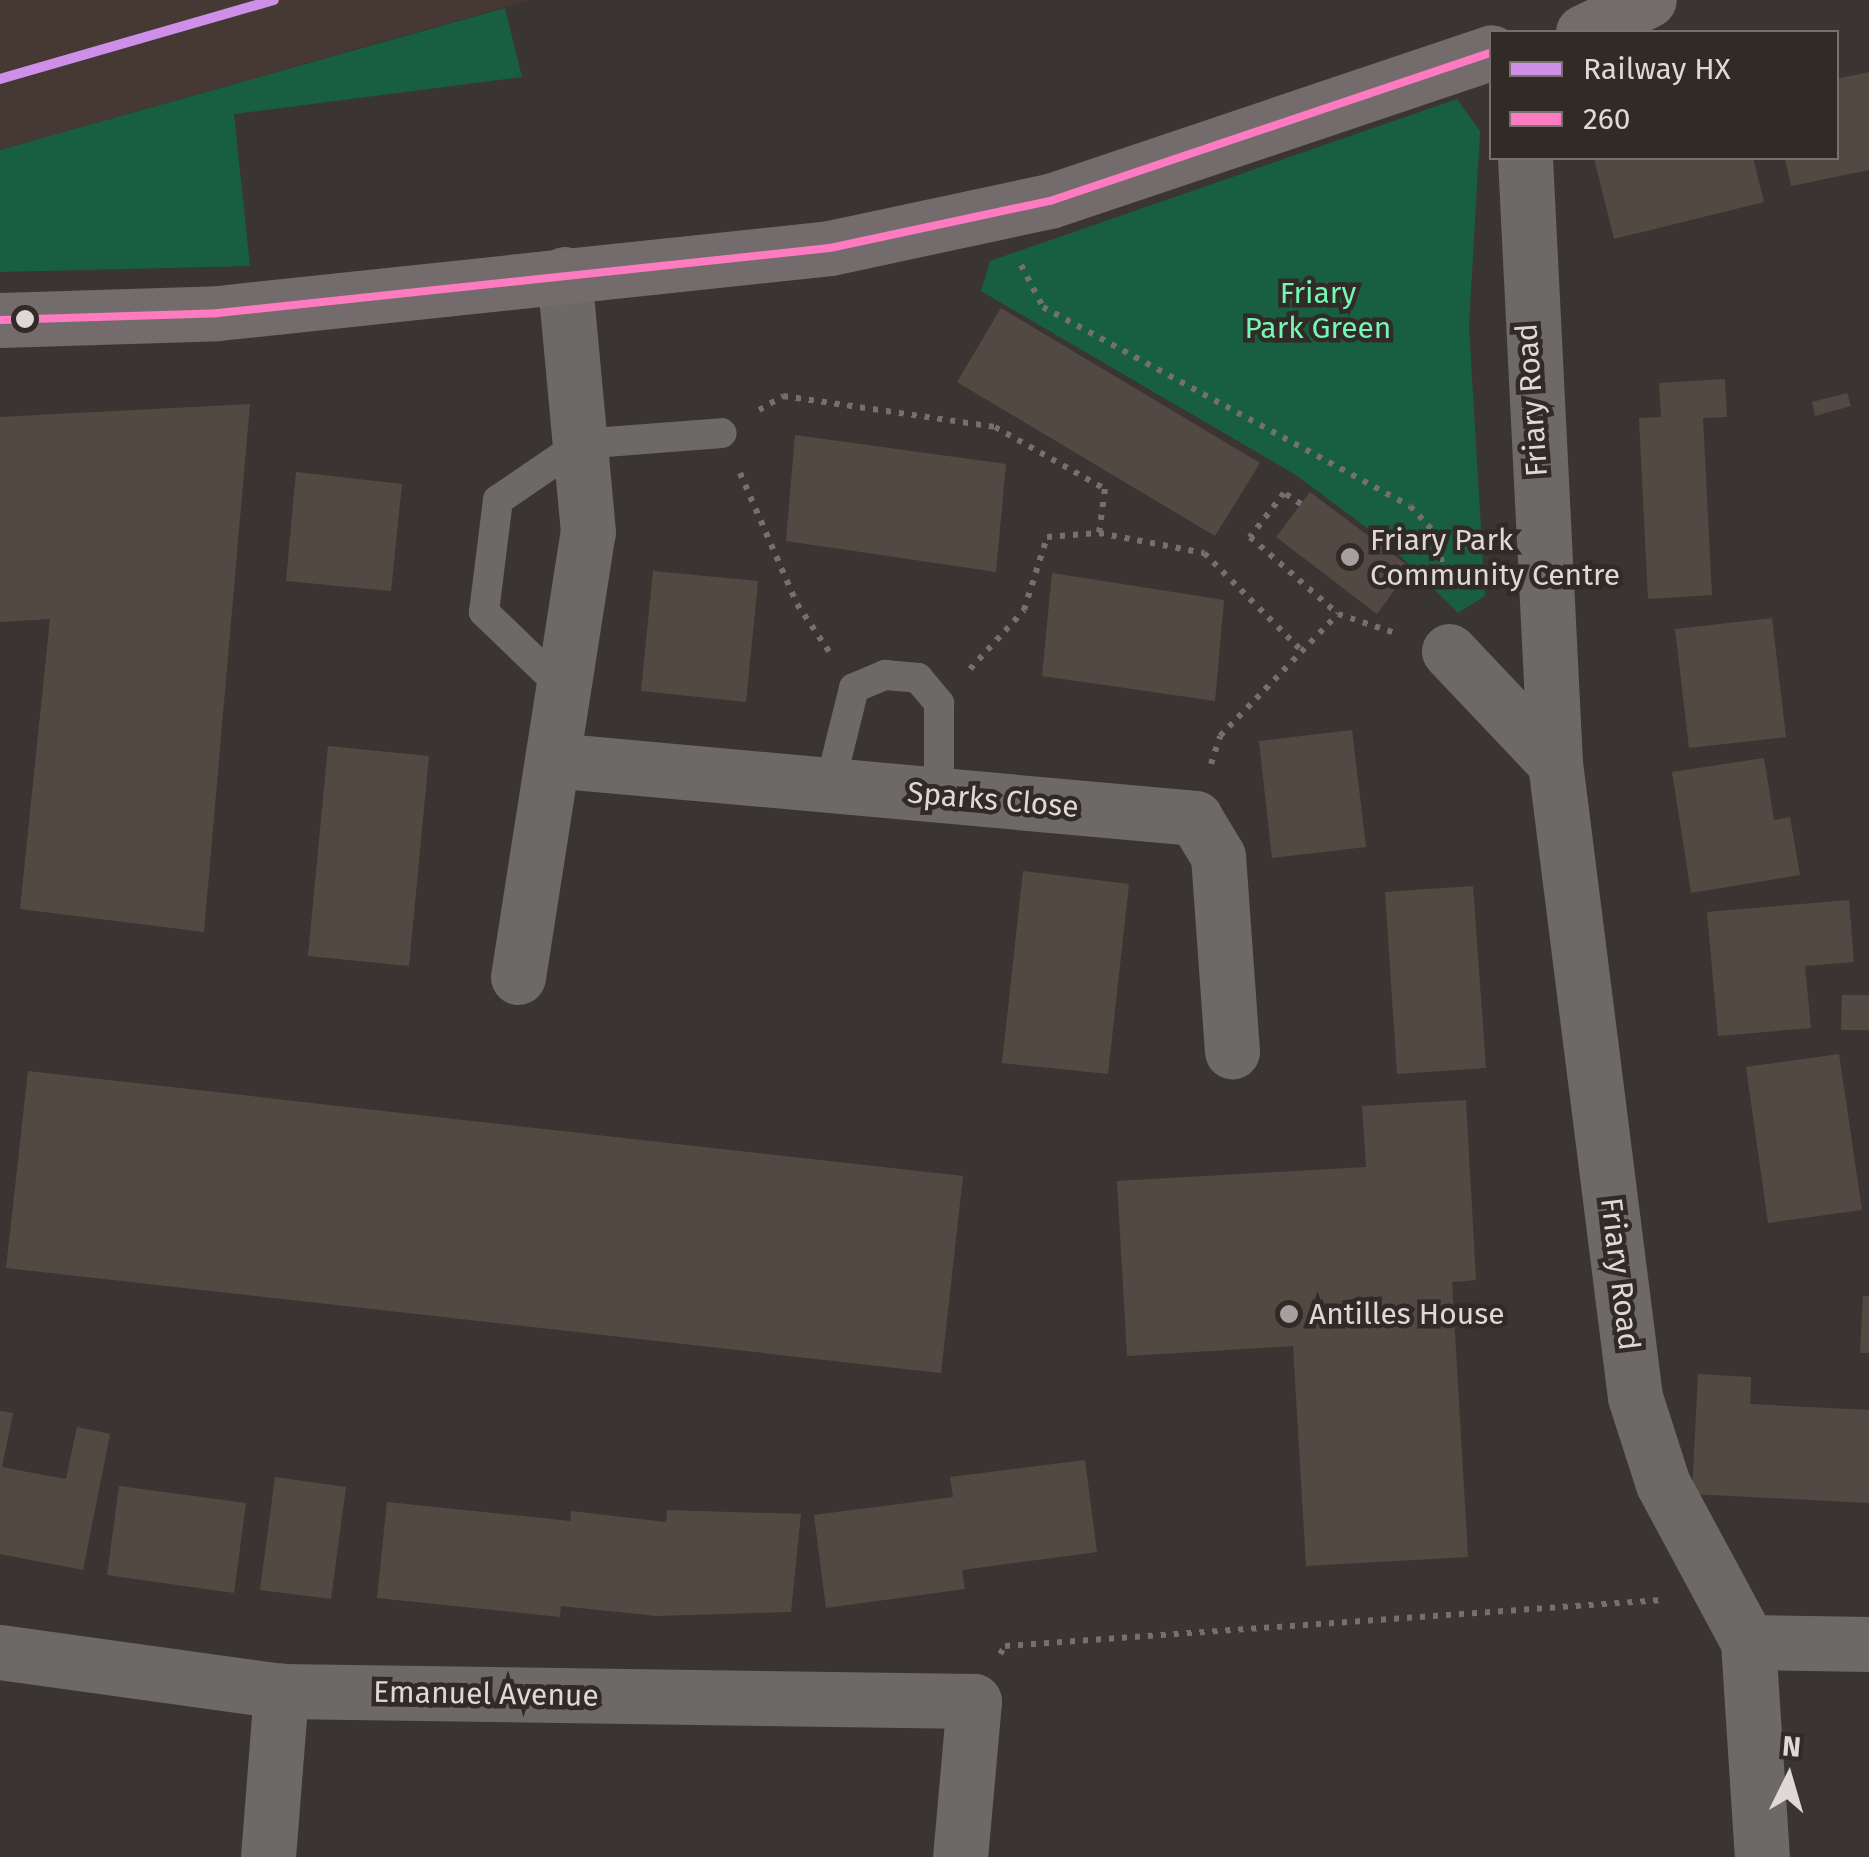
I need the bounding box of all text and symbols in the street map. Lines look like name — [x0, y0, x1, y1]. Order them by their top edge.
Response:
legend — [1489, 30, 1839, 160]
text: Railway HX — [1583, 51, 1731, 87]
text: 260 — [1583, 101, 1631, 137]
park label: Friary Park Green — [1245, 275, 1391, 346]
unlabelled marker — [15, 309, 35, 329]
street label: Friary Road — [1509, 322, 1555, 478]
place label: Friary Park Community Centre — [1370, 522, 1620, 592]
marker: Friary Park Community Centre — [1339, 546, 1361, 568]
street label: Sparks Close — [906, 775, 1080, 825]
street label: Friary Road — [1593, 1196, 1647, 1352]
place label: Antilles House — [1309, 1296, 1505, 1332]
marker: Antilles House — [1278, 1303, 1300, 1325]
street label: Emanuel Avenue — [373, 1674, 599, 1714]
north arrow — [1739, 1727, 1839, 1827]
text: N — [1781, 1729, 1802, 1764]

